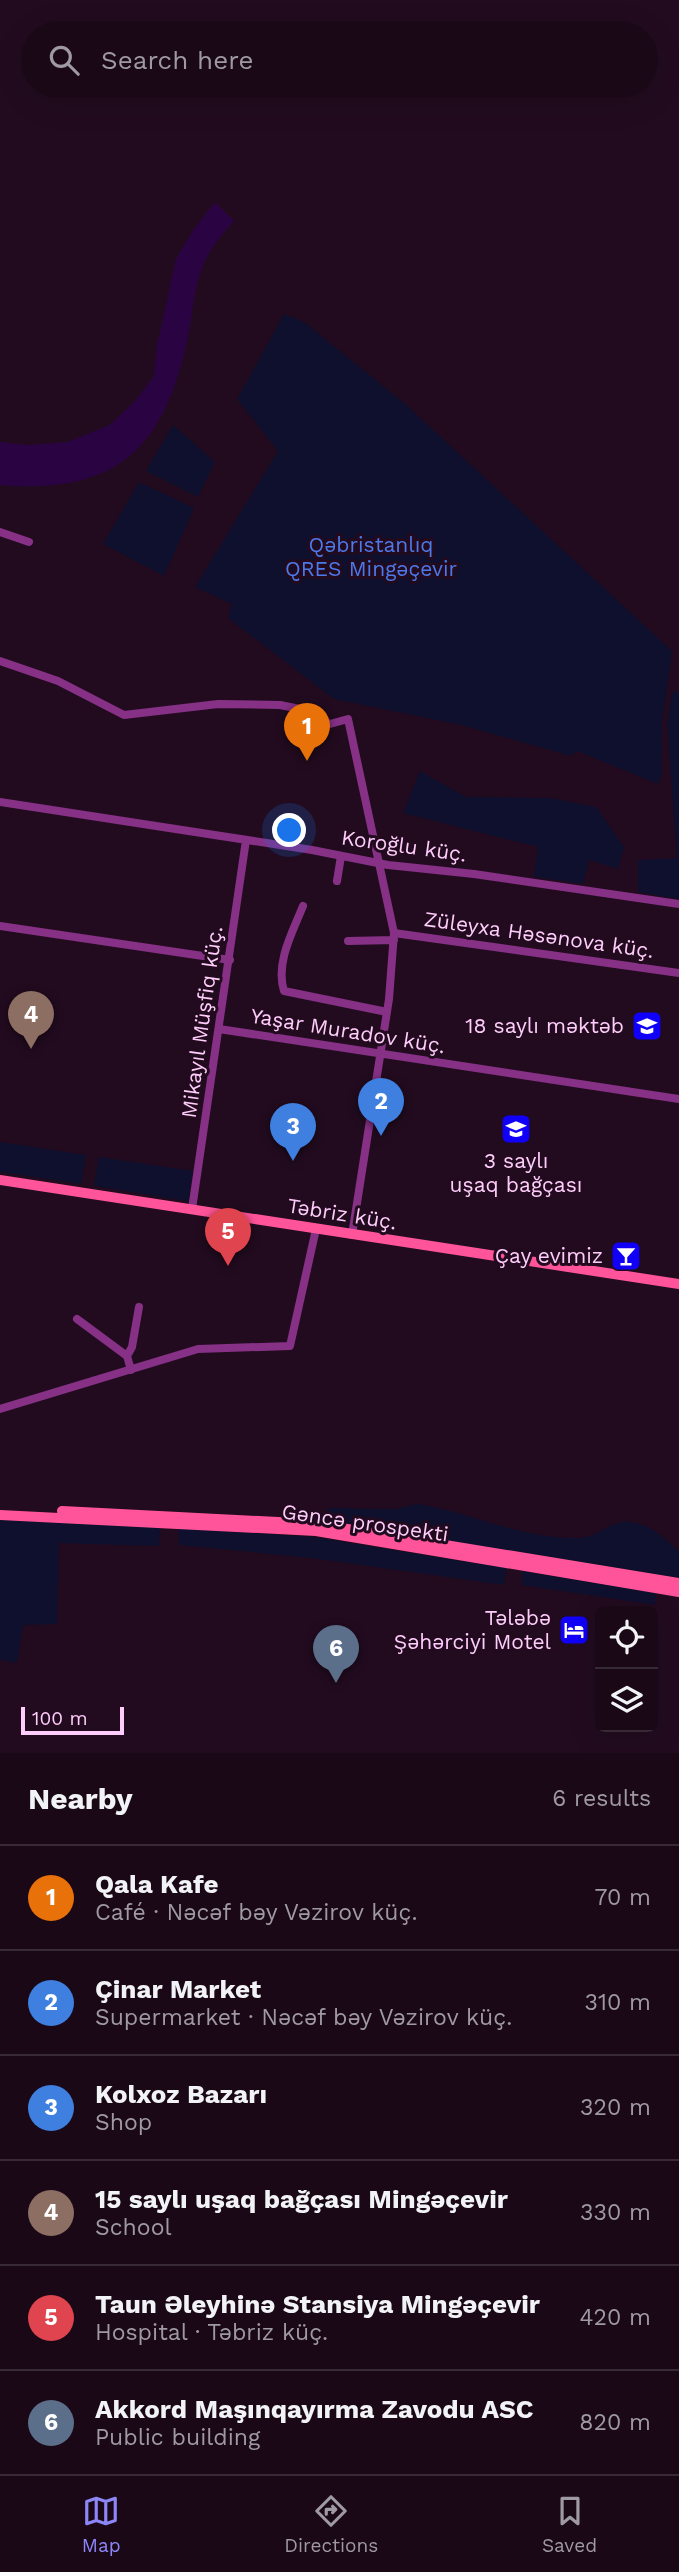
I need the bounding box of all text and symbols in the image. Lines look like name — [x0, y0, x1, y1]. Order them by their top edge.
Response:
search box — [21, 21, 658, 98]
icon: search — [45, 41, 83, 79]
text: Search here — [101, 45, 253, 75]
park label: Qəbristanlıq QRES Mingəçevir — [285, 532, 457, 581]
pin: 1 — [284, 703, 330, 761]
your location — [272, 813, 306, 847]
street label: Koroğlu küç. — [340, 824, 468, 867]
street label: Züleyxa Həsənova küç. — [423, 906, 656, 963]
street label: Mikayıl Müşfiq küç. — [176, 924, 227, 1120]
pin: 4 — [8, 991, 54, 1049]
street label: Yaşar Muradov küç. — [249, 1003, 447, 1058]
school or university icon: 18 saylı məktəb — [630, 1009, 664, 1043]
place label: 18 saylı məktəb — [465, 1013, 624, 1038]
pin: 2 — [358, 1078, 404, 1136]
pin: 3 — [270, 1103, 316, 1161]
school or university icon: 3 saylı uşaq bağçası — [499, 1112, 533, 1146]
place label: 3 saylı uşaq bağçası — [450, 1148, 582, 1197]
street label: Təbriz küç. — [286, 1193, 399, 1234]
pin: 5 — [205, 1208, 251, 1266]
bar icon: Çay evimiz — [609, 1239, 643, 1273]
place label: Çay evimiz — [495, 1243, 603, 1268]
street label: Gəncə prospekti — [280, 1498, 450, 1547]
place label: Tələbə Şəhərciyi Motel — [394, 1605, 552, 1654]
map controls — [595, 1606, 658, 1732]
button: locate — [595, 1606, 658, 1669]
hotel icon: Tələbə Şəhərciyi Motel — [557, 1613, 591, 1647]
pin: 6 — [313, 1625, 359, 1683]
button: layers — [595, 1669, 658, 1732]
scale bar — [21, 1704, 124, 1736]
text: 100 m — [32, 1707, 88, 1730]
text: Nearby — [28, 1781, 133, 1816]
text: 6 results — [552, 1785, 651, 1812]
text: Qala Kafe — [95, 1869, 219, 1899]
text: 1 — [46, 1884, 56, 1911]
text: 70 m — [594, 1884, 651, 1911]
text: Café · Nəcəf bəy Vəzirov küç. — [95, 1899, 418, 1926]
text: Çinar Market — [95, 1974, 261, 2004]
text: 2 — [44, 1989, 58, 2016]
text: 310 m — [585, 1989, 651, 2016]
text: Supermarket · Nəcəf bəy Vəzirov küç. — [95, 2004, 512, 2031]
text: Kolxoz Bazarı — [95, 2079, 267, 2109]
text: 3 — [44, 2094, 58, 2121]
text: 320 m — [580, 2094, 651, 2121]
text: Shop — [95, 2109, 152, 2136]
text: 15 saylı uşaq bağçası Mingəçevir — [95, 2184, 508, 2214]
text: 4 — [44, 2199, 58, 2226]
text: 330 m — [580, 2199, 651, 2226]
text: School — [95, 2214, 172, 2241]
text: Taun Əleyhinə Stansiya Mingəçevir — [95, 2289, 540, 2319]
text: 5 — [44, 2304, 58, 2331]
text: 420 m — [579, 2304, 651, 2331]
text: Hospital · Təbriz küç. — [95, 2319, 328, 2346]
text: Akkord Maşınqayırma Zavodu ASC — [95, 2394, 534, 2424]
text: 6 — [44, 2409, 58, 2436]
text: 820 m — [579, 2409, 651, 2436]
text: Public building — [95, 2424, 260, 2451]
tab: Map — [82, 2492, 121, 2557]
tab: Directions — [284, 2492, 378, 2557]
tab: Saved — [542, 2492, 597, 2557]

